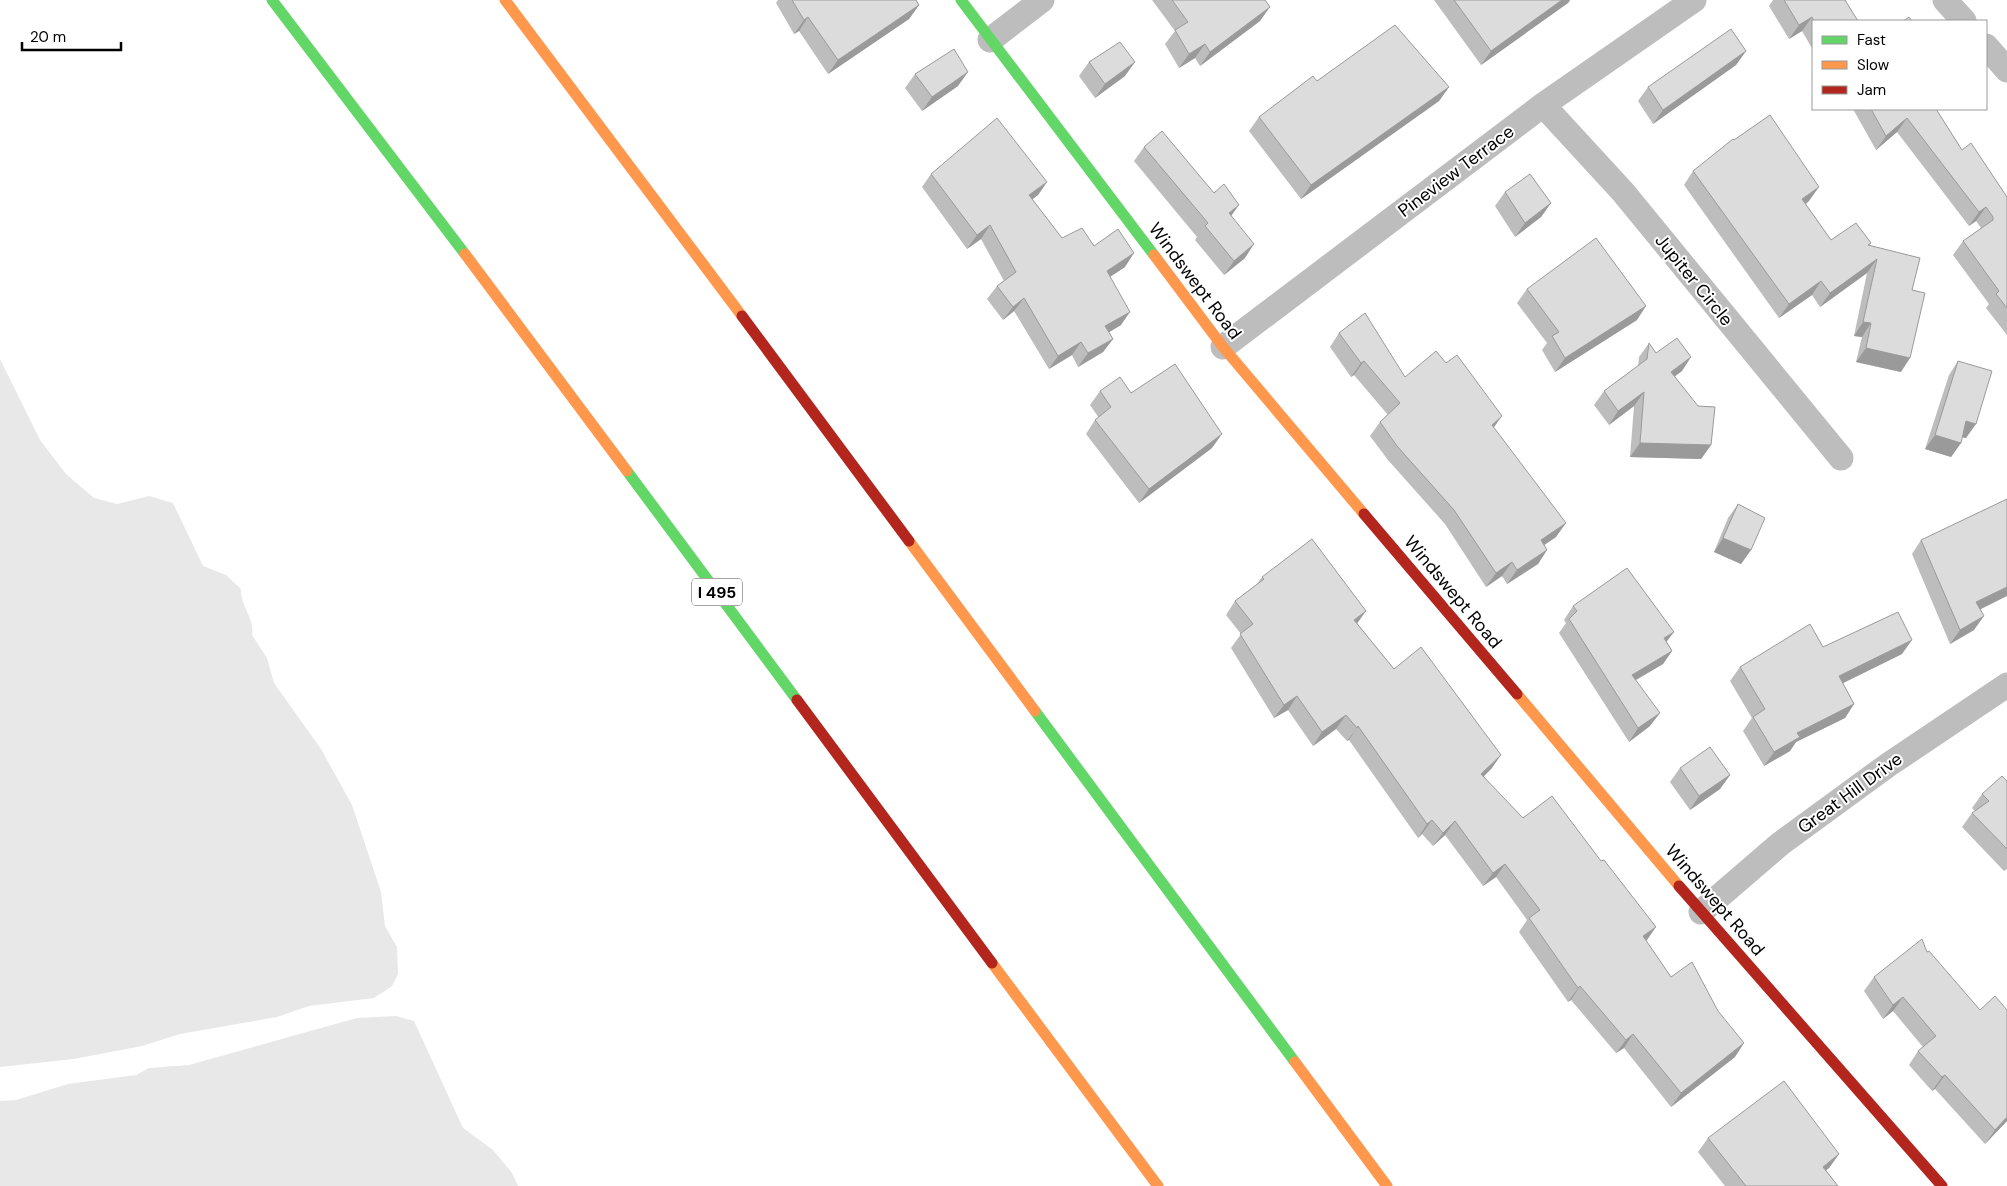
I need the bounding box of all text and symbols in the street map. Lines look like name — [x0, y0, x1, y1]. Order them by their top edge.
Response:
scale bar — [22, 20, 121, 52]
legend — [1812, 20, 1987, 110]
text: 20 m — [30, 27, 66, 47]
text: Fast — [1857, 30, 1886, 50]
text: Slow — [1857, 55, 1890, 75]
text: Jam — [1857, 80, 1886, 100]
street label: Pineview Terrace — [1393, 119, 1519, 223]
street label: Windswept Road — [1143, 218, 1247, 344]
street label: Jupiter Circle — [1650, 229, 1738, 331]
street label: Windswept Road — [1399, 531, 1507, 653]
road number: I 495 — [692, 578, 742, 606]
street label: Great Hill Drive — [1793, 747, 1907, 839]
street label: Windswept Road — [1660, 839, 1770, 961]

